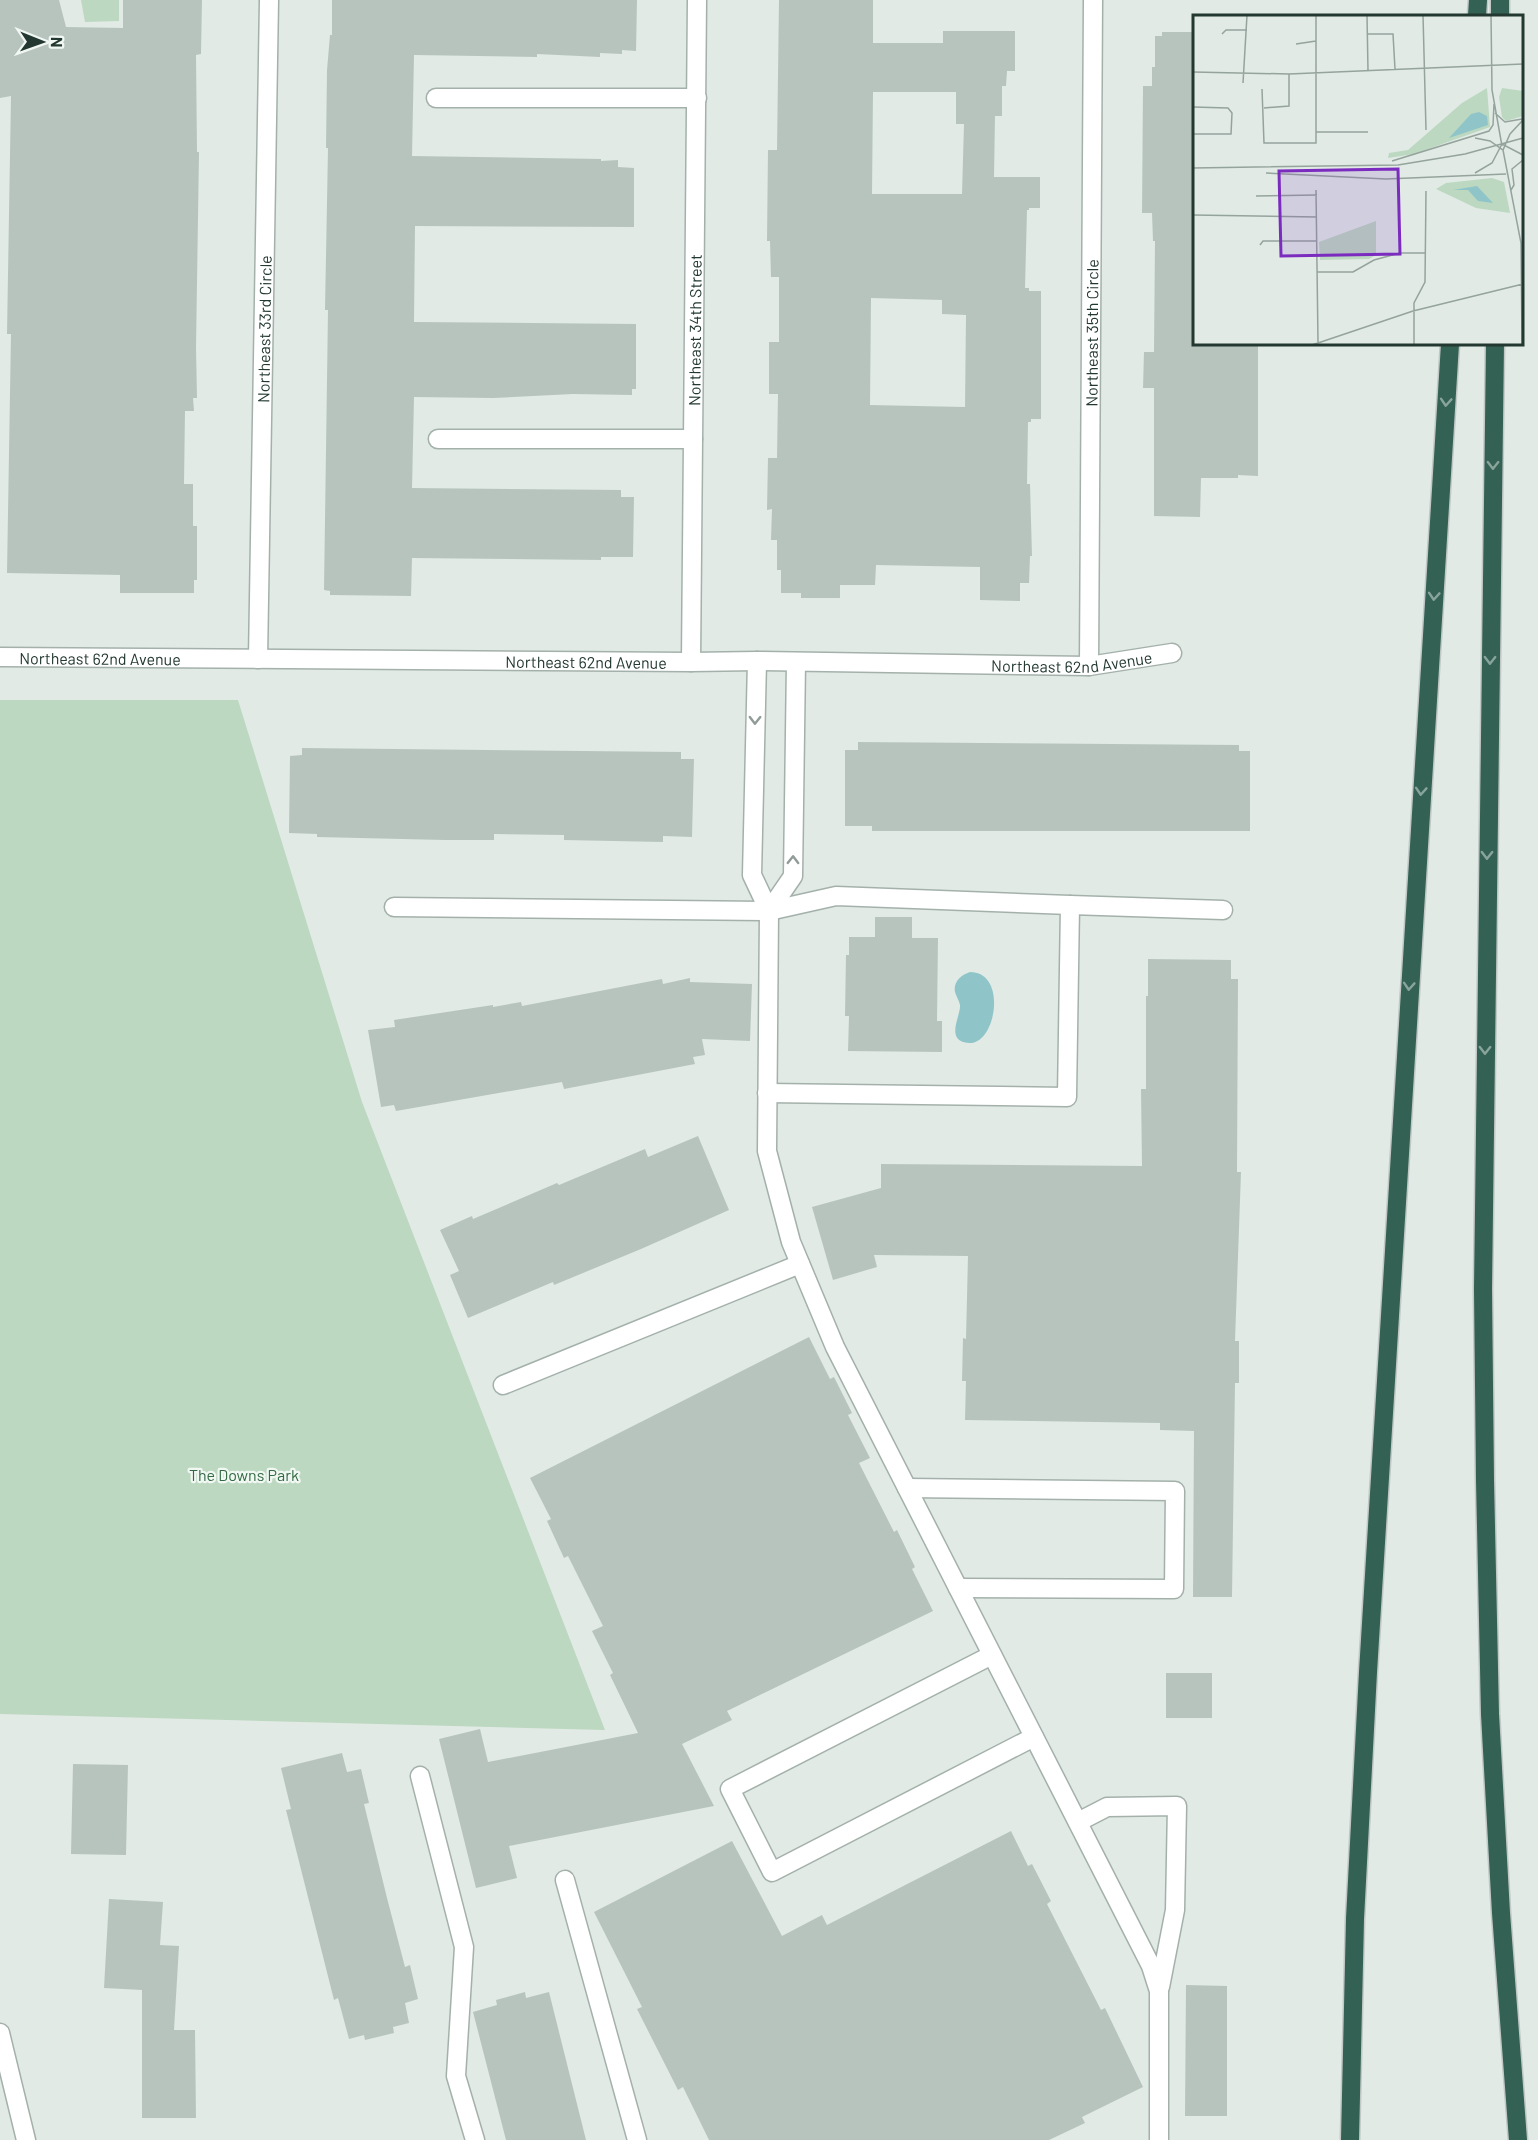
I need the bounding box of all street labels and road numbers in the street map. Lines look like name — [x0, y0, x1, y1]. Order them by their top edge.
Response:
street label: Northeast 34th Street — [684, 254, 704, 406]
street label: Northeast 33rd Circle — [253, 255, 274, 403]
street label: Northeast 35th Circle — [1081, 259, 1101, 407]
street label: Northeast 62nd Avenue — [991, 647, 1153, 676]
street label: Northeast 62nd Avenue — [19, 648, 181, 668]
street label: Northeast 62nd Avenue — [505, 651, 667, 671]

